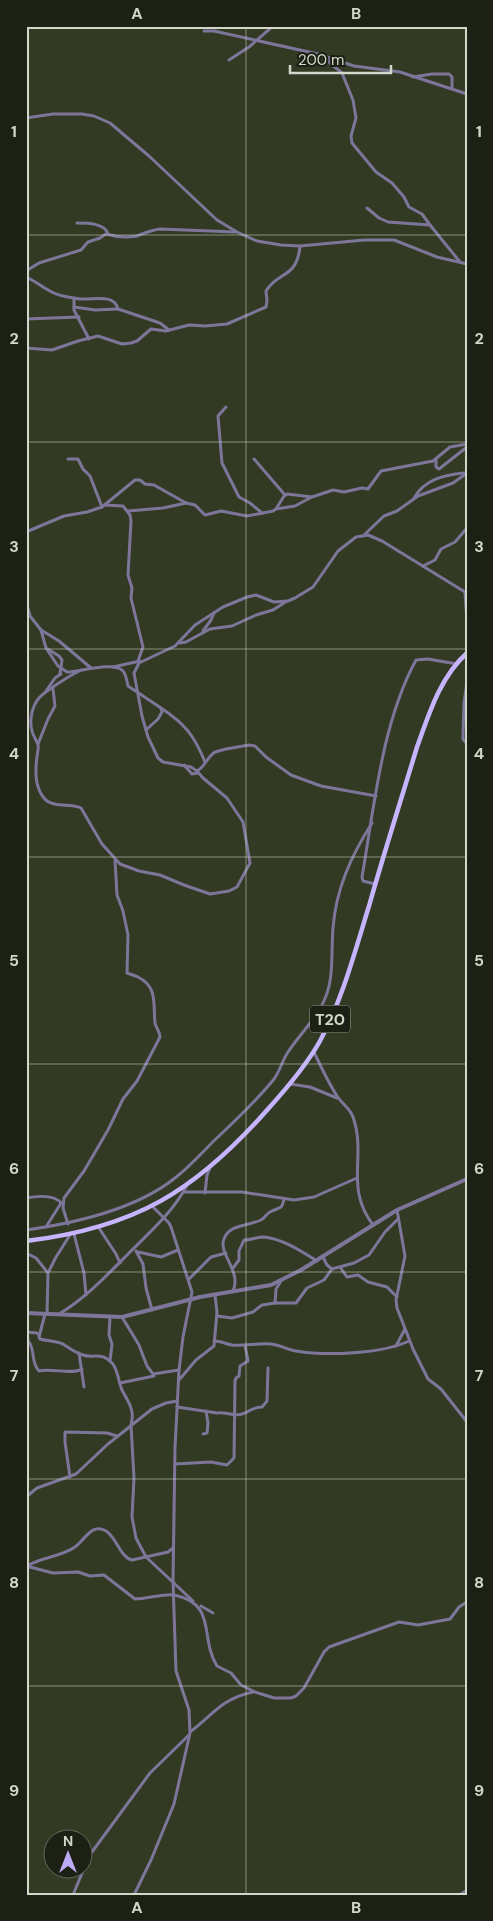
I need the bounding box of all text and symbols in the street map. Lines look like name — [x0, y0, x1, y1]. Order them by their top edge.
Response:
text: A — [131, 3, 143, 24]
text: B — [351, 3, 361, 24]
scale bar — [290, 42, 392, 74]
text: 200 m — [298, 50, 344, 70]
text: 1 — [11, 121, 17, 142]
text: 1 — [476, 121, 482, 142]
text: 2 — [9, 328, 19, 349]
text: 2 — [474, 328, 484, 349]
text: 3 — [9, 536, 19, 557]
text: 3 — [474, 536, 484, 557]
text: 4 — [9, 743, 19, 764]
text: 4 — [474, 743, 484, 764]
text: 5 — [9, 950, 19, 971]
text: 5 — [474, 950, 484, 971]
road number: T20 — [310, 1006, 350, 1032]
text: 6 — [9, 1158, 19, 1179]
text: 6 — [474, 1158, 484, 1179]
text: 7 — [10, 1365, 19, 1386]
text: 7 — [475, 1365, 484, 1386]
text: 8 — [9, 1572, 19, 1593]
text: 8 — [474, 1572, 484, 1593]
text: 9 — [9, 1780, 19, 1801]
text: 9 — [474, 1780, 484, 1801]
north arrow — [42, 1828, 92, 1878]
text: N — [63, 1832, 73, 1850]
text: A — [131, 1897, 143, 1918]
text: B — [351, 1897, 361, 1918]

